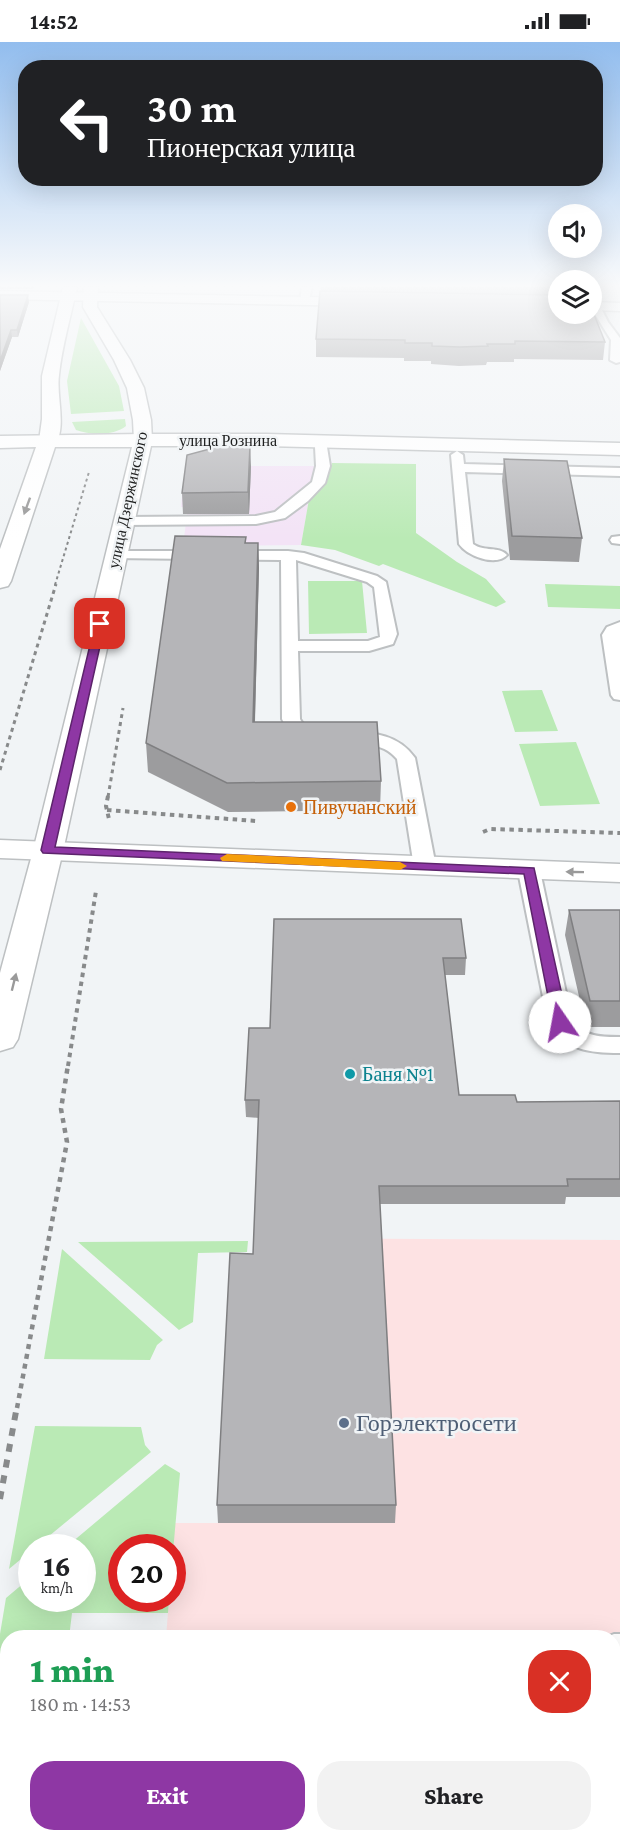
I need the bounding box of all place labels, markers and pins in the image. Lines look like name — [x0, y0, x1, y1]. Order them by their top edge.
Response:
pin — [74, 598, 125, 649]
place label: Пивучанский — [303, 796, 417, 819]
marker: Пивучанский — [284, 800, 298, 814]
place label: Баня №1 — [362, 1063, 434, 1085]
marker: Баня №1 — [343, 1067, 357, 1081]
place label: Горэлектросети — [356, 1409, 517, 1436]
marker: Горэлектросети — [337, 1416, 351, 1430]

